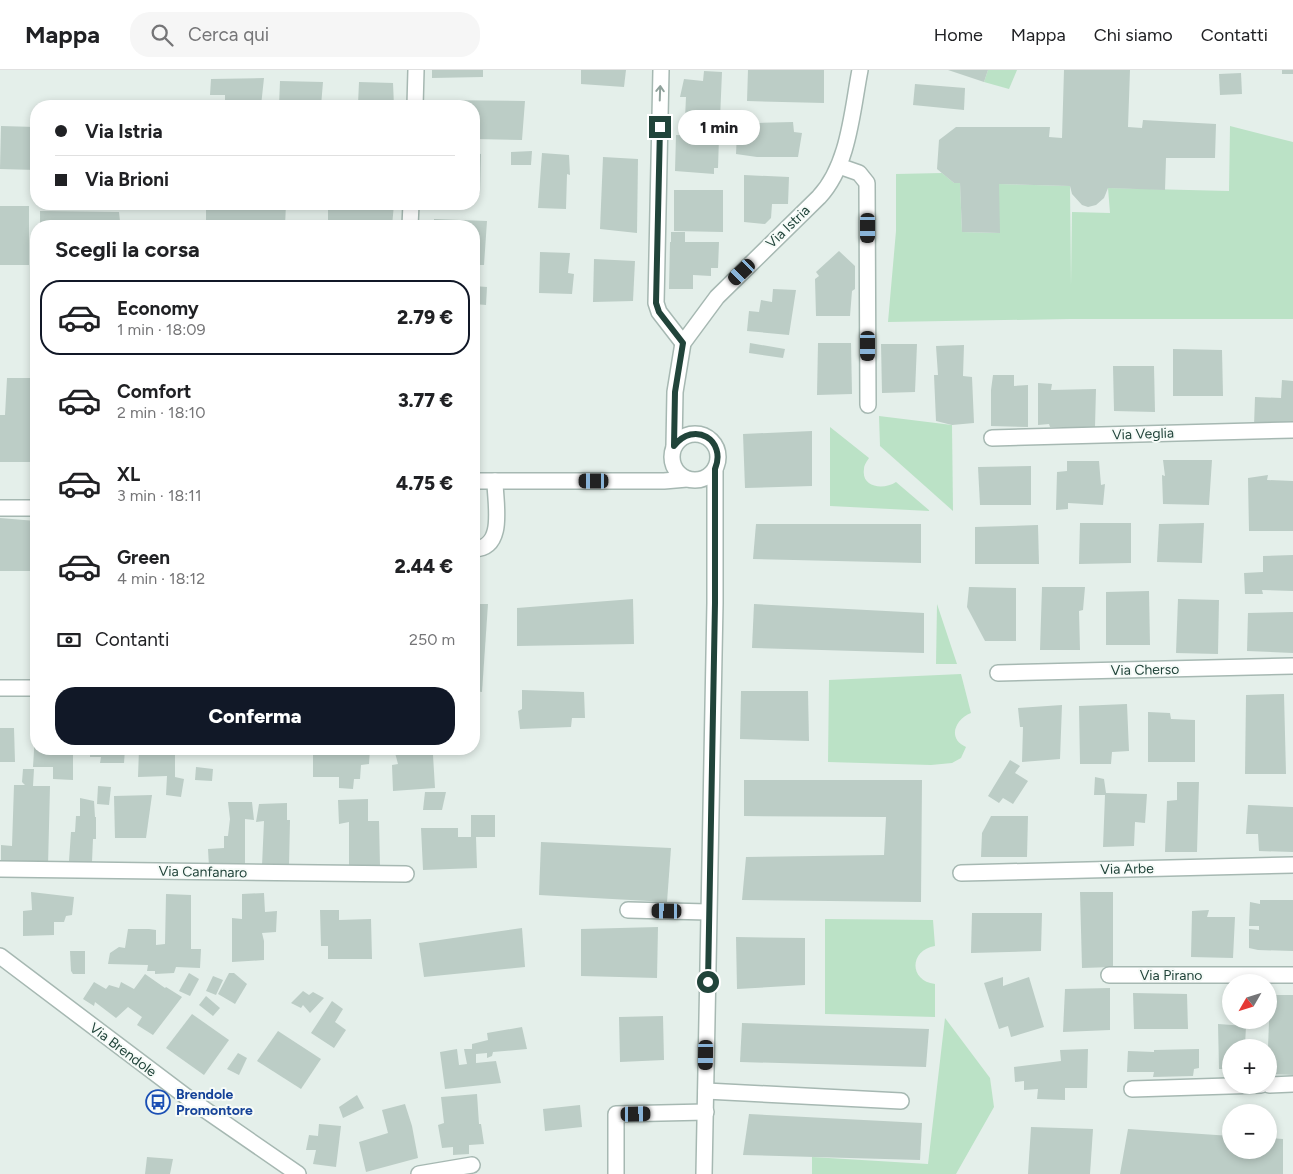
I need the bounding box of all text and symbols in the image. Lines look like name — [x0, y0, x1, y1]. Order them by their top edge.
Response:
search box — [130, 12, 480, 57]
text: Mappa — [25, 20, 100, 49]
icon: search — [148, 21, 176, 49]
text: Cerca qui — [188, 23, 269, 46]
text: Home — [934, 24, 983, 46]
text: Mappa — [1011, 24, 1066, 46]
text: Chi siamo — [1094, 24, 1173, 46]
text: Contatti — [1201, 24, 1268, 46]
one-way arrow — [656, 85, 665, 101]
callout: 1 min — [678, 110, 760, 144]
route end — [649, 116, 671, 138]
text: 1 min — [700, 118, 738, 137]
text: Via Istria — [85, 120, 163, 143]
text: Via Brioni — [85, 168, 169, 191]
street label: Via Istria — [763, 202, 813, 252]
car — [860, 213, 875, 243]
text: Scegli la corsa — [55, 236, 200, 263]
car — [725, 256, 758, 288]
icon: car — [57, 295, 102, 340]
text: Economy — [117, 297, 199, 320]
text: 2.79 € — [397, 306, 453, 329]
text: 1 min · 18:09 — [117, 320, 206, 339]
car — [860, 331, 875, 361]
icon: car — [57, 378, 102, 423]
text: Comfort — [117, 380, 192, 403]
text: 3.77 € — [398, 389, 453, 412]
text: 2 min · 18:10 — [117, 403, 205, 422]
street label: Via Veglia — [1112, 424, 1174, 444]
icon: car — [57, 461, 102, 506]
text: XL — [117, 463, 140, 486]
text: 4.75 € — [396, 472, 453, 495]
car — [579, 474, 609, 489]
text: 3 min · 18:11 — [117, 486, 202, 505]
icon: car — [57, 544, 102, 589]
text: Green — [117, 546, 170, 569]
text: 2.44 € — [395, 555, 453, 578]
text: 4 min · 18:12 — [117, 569, 205, 588]
icon: cash — [55, 626, 83, 654]
text: Contanti — [95, 628, 169, 651]
text: 250 m — [409, 630, 455, 649]
street label: Via Cherso — [1111, 661, 1179, 679]
button: Conferma — [55, 687, 455, 745]
street label: Via Arbe — [1100, 860, 1154, 878]
street label: Via Canfanaro — [159, 863, 247, 881]
car — [651, 903, 682, 919]
street label: Via Pirano — [1140, 967, 1202, 984]
route start — [697, 971, 719, 993]
north arrow — [1222, 974, 1278, 1029]
map controls — [1222, 974, 1277, 1159]
street label: Via Brendole — [86, 1019, 160, 1081]
button: + — [1222, 1039, 1277, 1094]
car — [698, 1040, 713, 1070]
place label: Brendole Promontore — [176, 1086, 253, 1119]
bus stop icon: Brendole Promontore — [145, 1089, 171, 1115]
button: − — [1222, 1104, 1277, 1159]
car — [620, 1106, 651, 1122]

